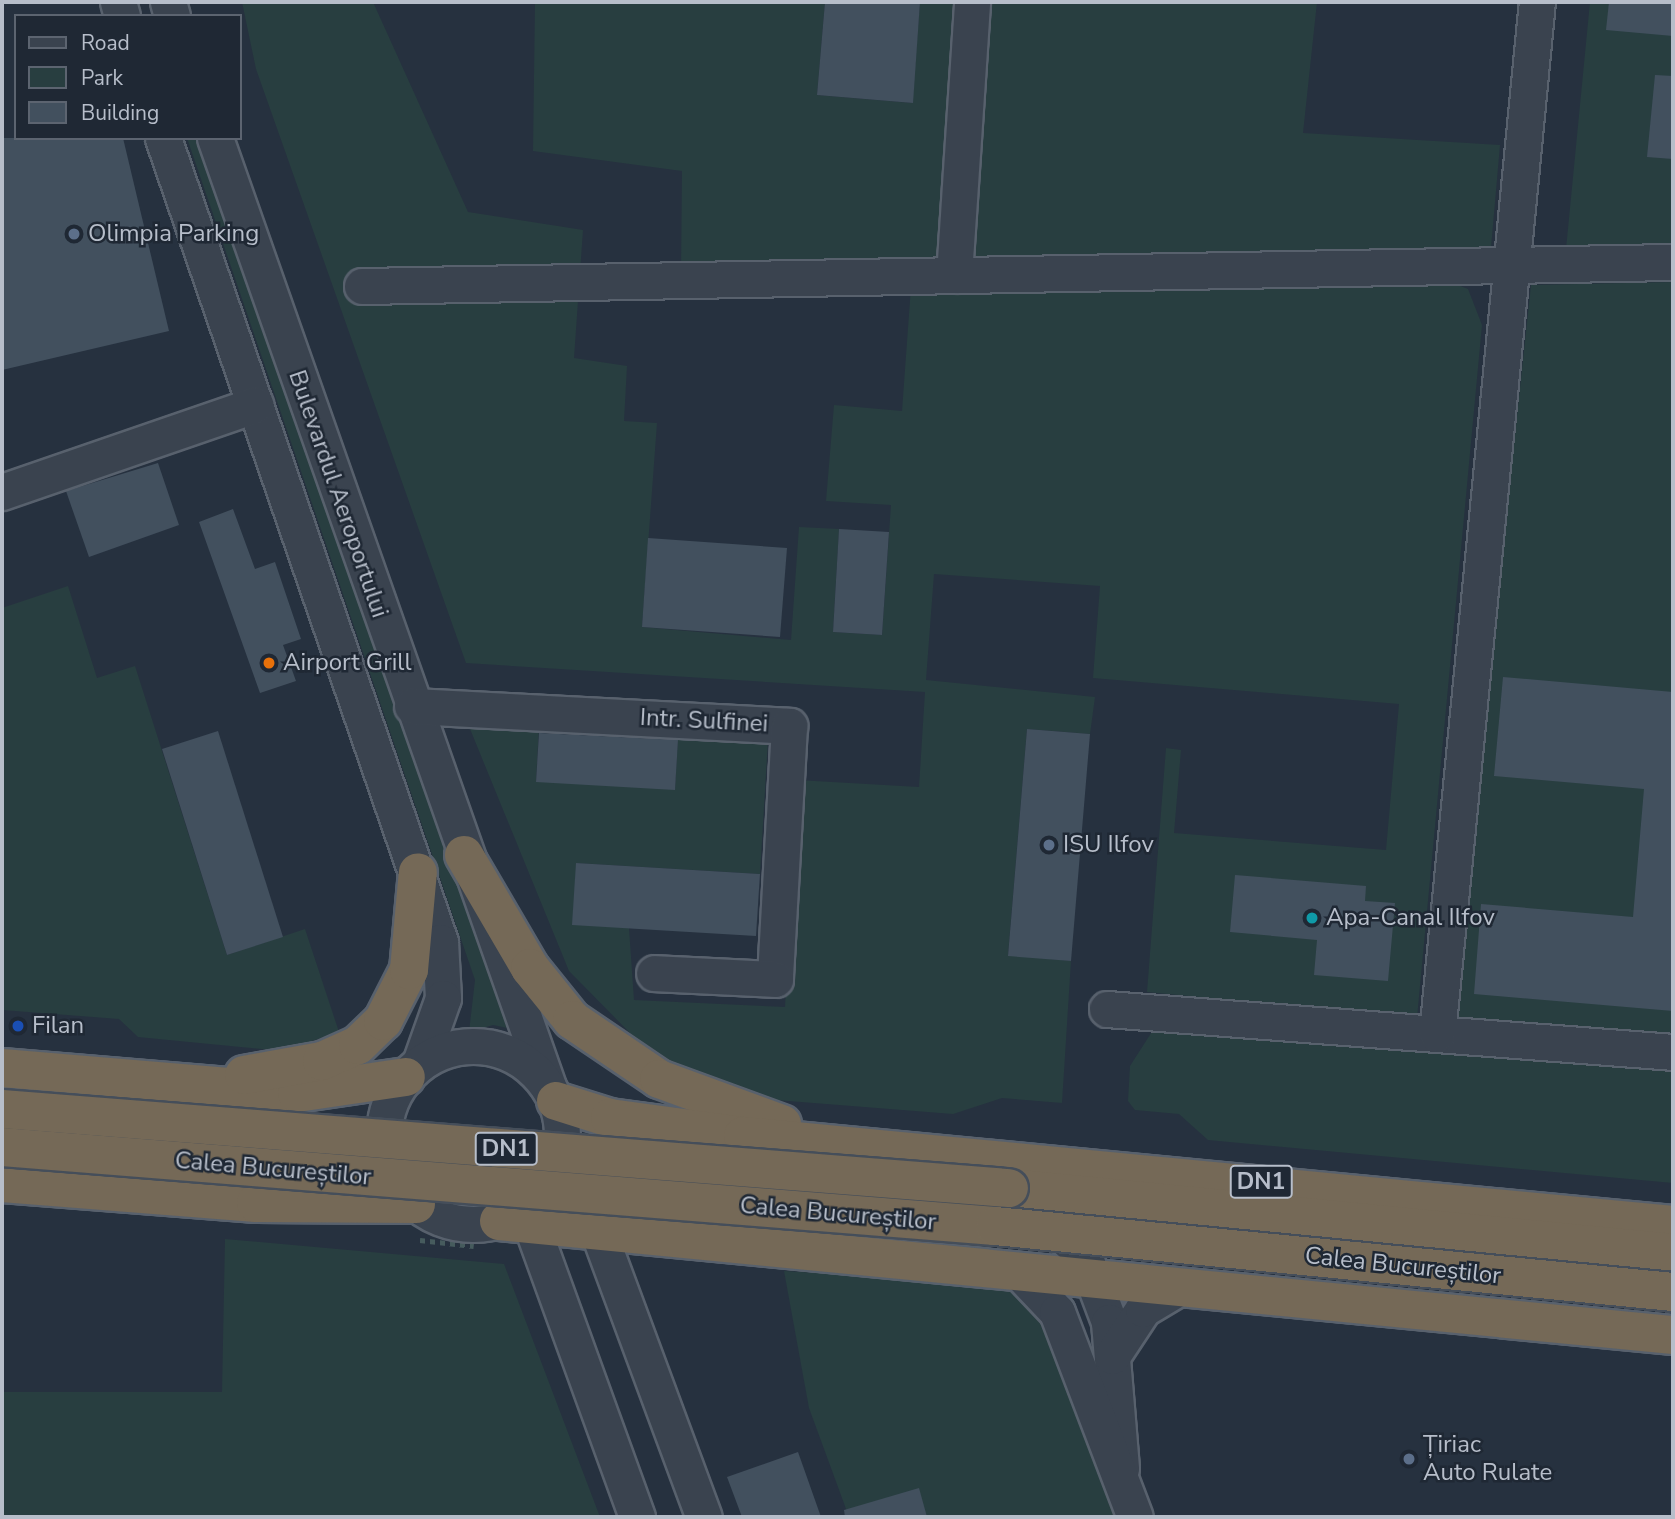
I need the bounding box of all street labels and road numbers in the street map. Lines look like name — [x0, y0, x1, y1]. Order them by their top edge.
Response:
street label: Bulevardul Aeroportului — [282, 366, 394, 622]
street label: Intr. Sulfinei — [639, 703, 769, 739]
road number: DN1 — [475, 1130, 538, 1168]
street label: Calea Bucureștilor — [174, 1146, 372, 1192]
road number: DN1 — [1230, 1162, 1292, 1202]
street label: Calea Bucureștilor — [739, 1191, 937, 1237]
street label: Calea Bucureștilor — [1304, 1241, 1502, 1291]

